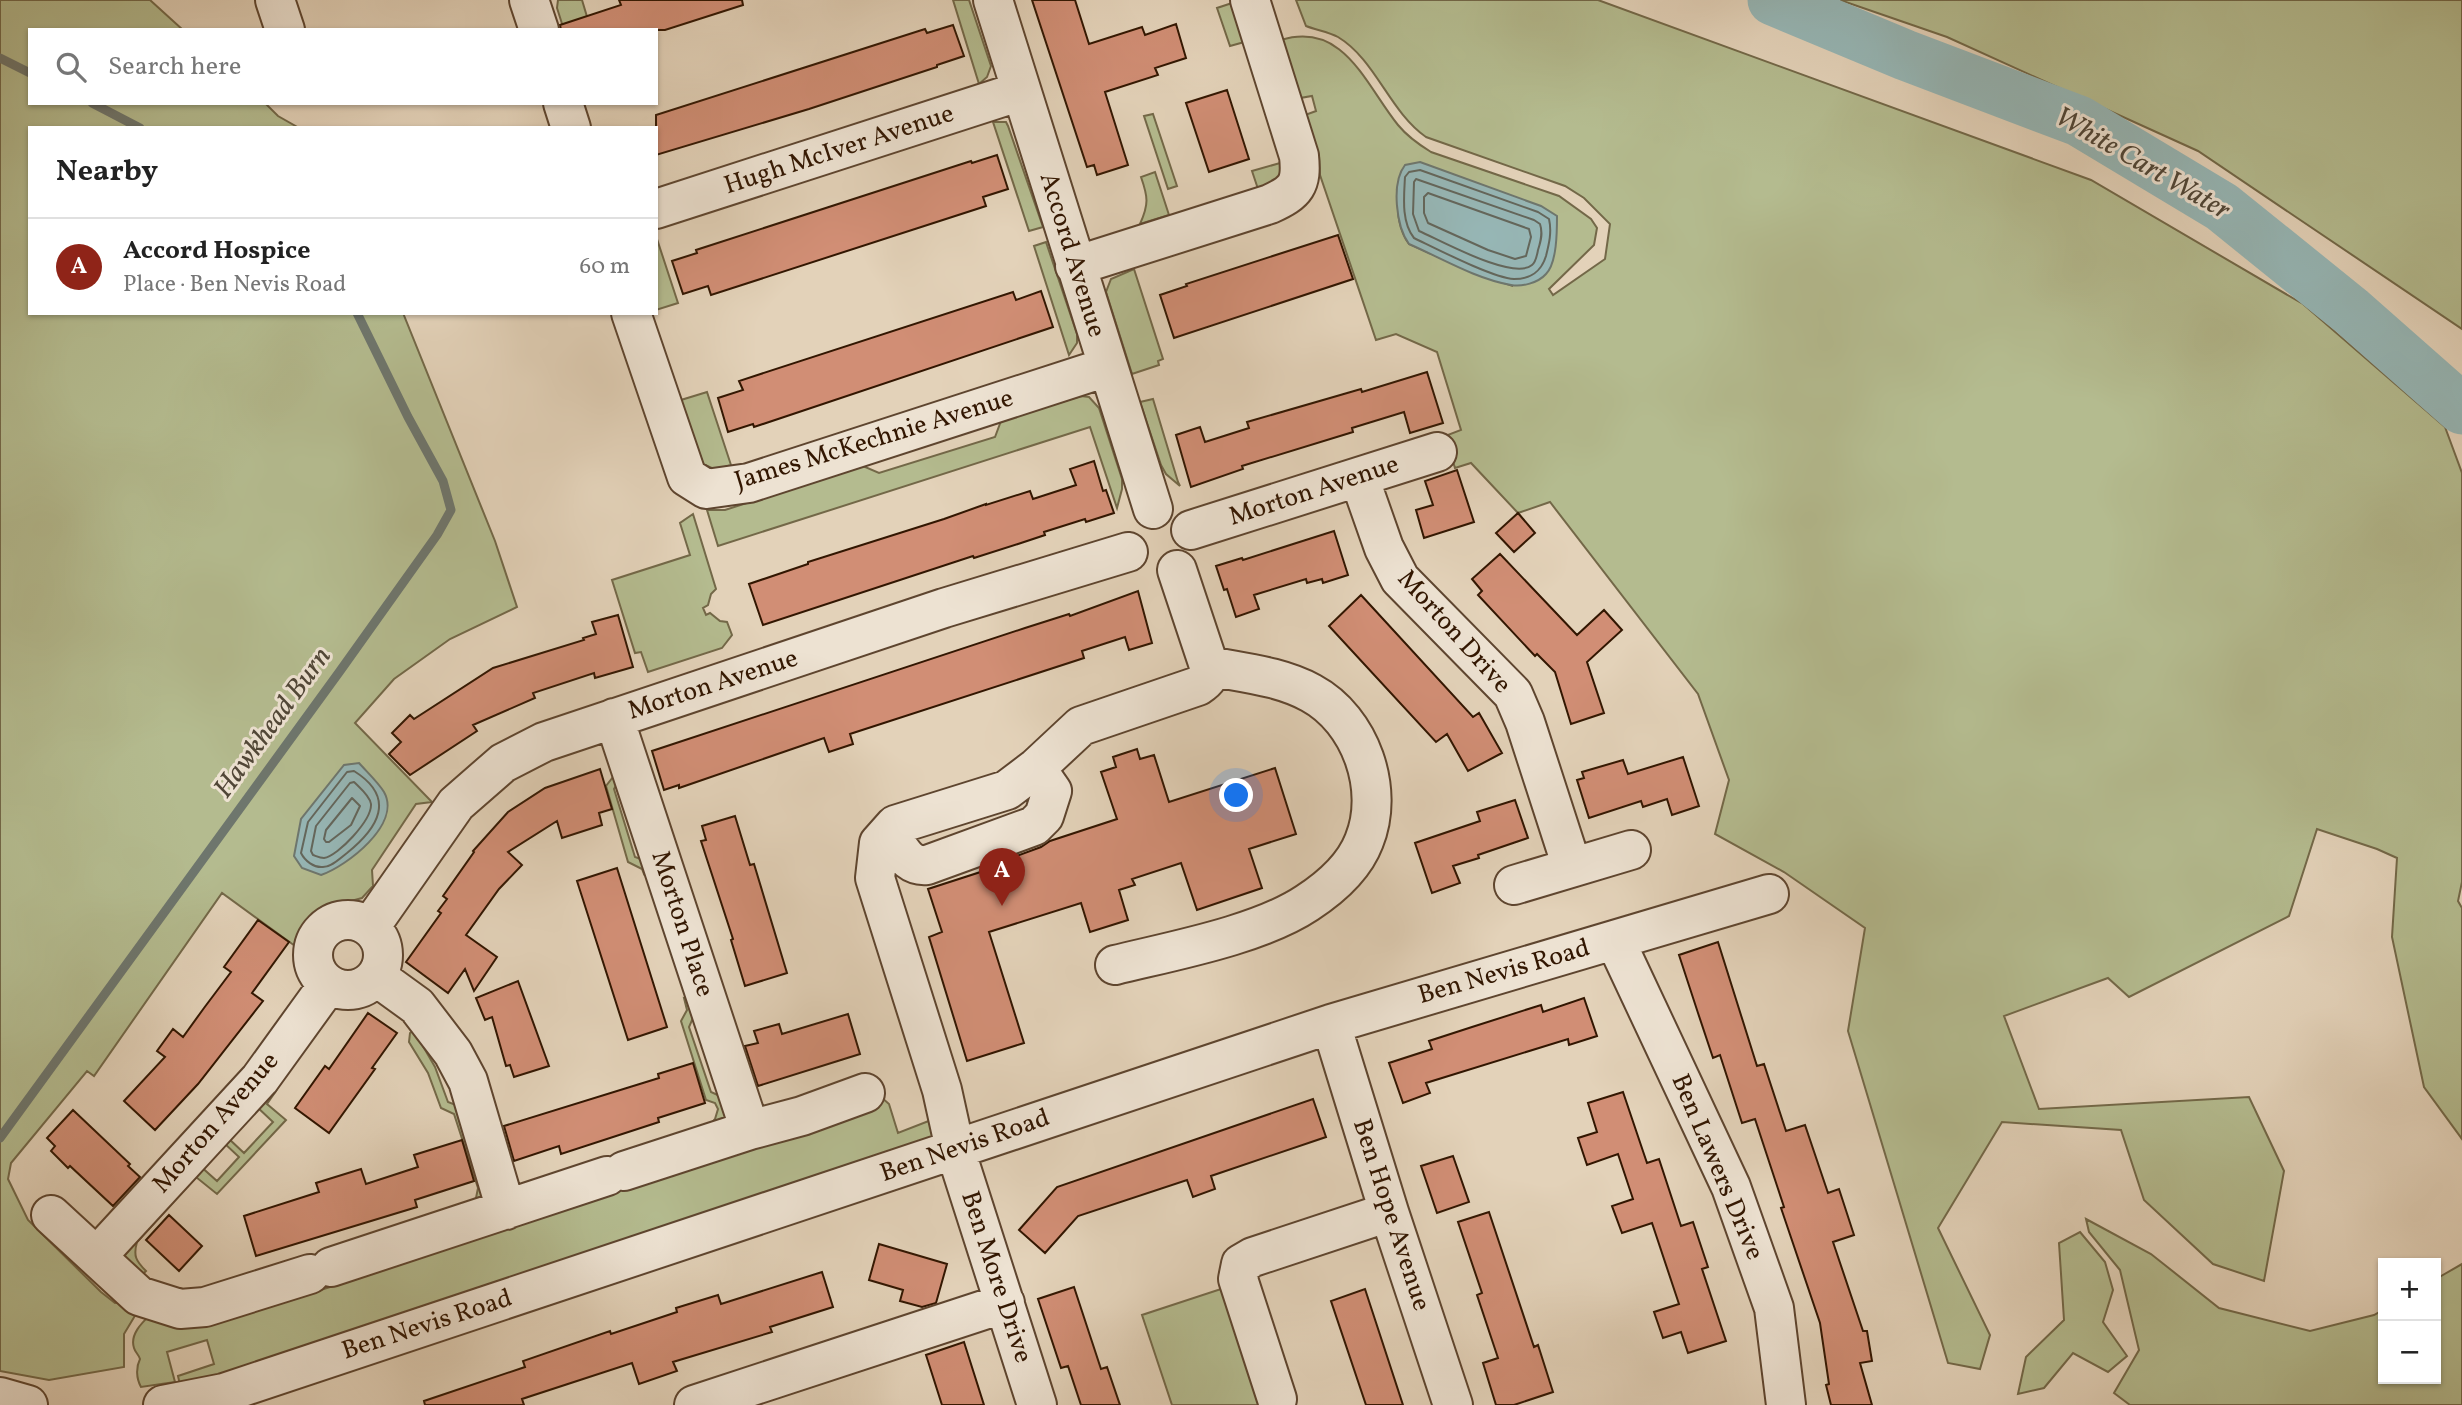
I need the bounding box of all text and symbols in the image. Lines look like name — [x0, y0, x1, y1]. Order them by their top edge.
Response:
search box — [28, 28, 658, 105]
icon: search — [52, 48, 90, 86]
text: Search here — [108, 49, 241, 85]
street label: Hugh McIver Avenue — [719, 96, 959, 204]
water label: White Cart Water — [2047, 98, 2237, 230]
text: Nearby — [56, 151, 158, 193]
street label: Accord Avenue — [1030, 168, 1114, 342]
text: Accord Hospice — [123, 233, 311, 269]
text: A — [71, 251, 87, 283]
text: 60 m — [580, 251, 630, 283]
text: Place · Ben Nevis Road — [123, 269, 346, 301]
street label: James McKechnie Avenue — [730, 380, 1018, 500]
street label: Morton Avenue — [1224, 447, 1404, 535]
street label: Morton Drive — [1389, 562, 1519, 702]
water label: Hawkhead Burn — [205, 639, 341, 807]
street label: Morton Avenue — [623, 641, 803, 729]
your location — [1219, 778, 1253, 812]
street label: Morton Place — [641, 846, 723, 1002]
pin: A — [979, 848, 1025, 906]
street label: Ben Nevis Road — [1414, 930, 1594, 1014]
street label: Morton Avenue — [144, 1044, 288, 1202]
street label: Ben Lawers Drive — [1662, 1068, 1772, 1266]
street label: Ben Nevis Road — [875, 1100, 1055, 1192]
street label: Ben Hope Avenue — [1343, 1114, 1439, 1316]
street label: Ben More Drive — [951, 1186, 1041, 1368]
map controls — [2378, 1258, 2441, 1384]
button: + — [2378, 1258, 2441, 1321]
street label: Ben Nevis Road — [337, 1281, 517, 1369]
button: − — [2378, 1321, 2441, 1384]

